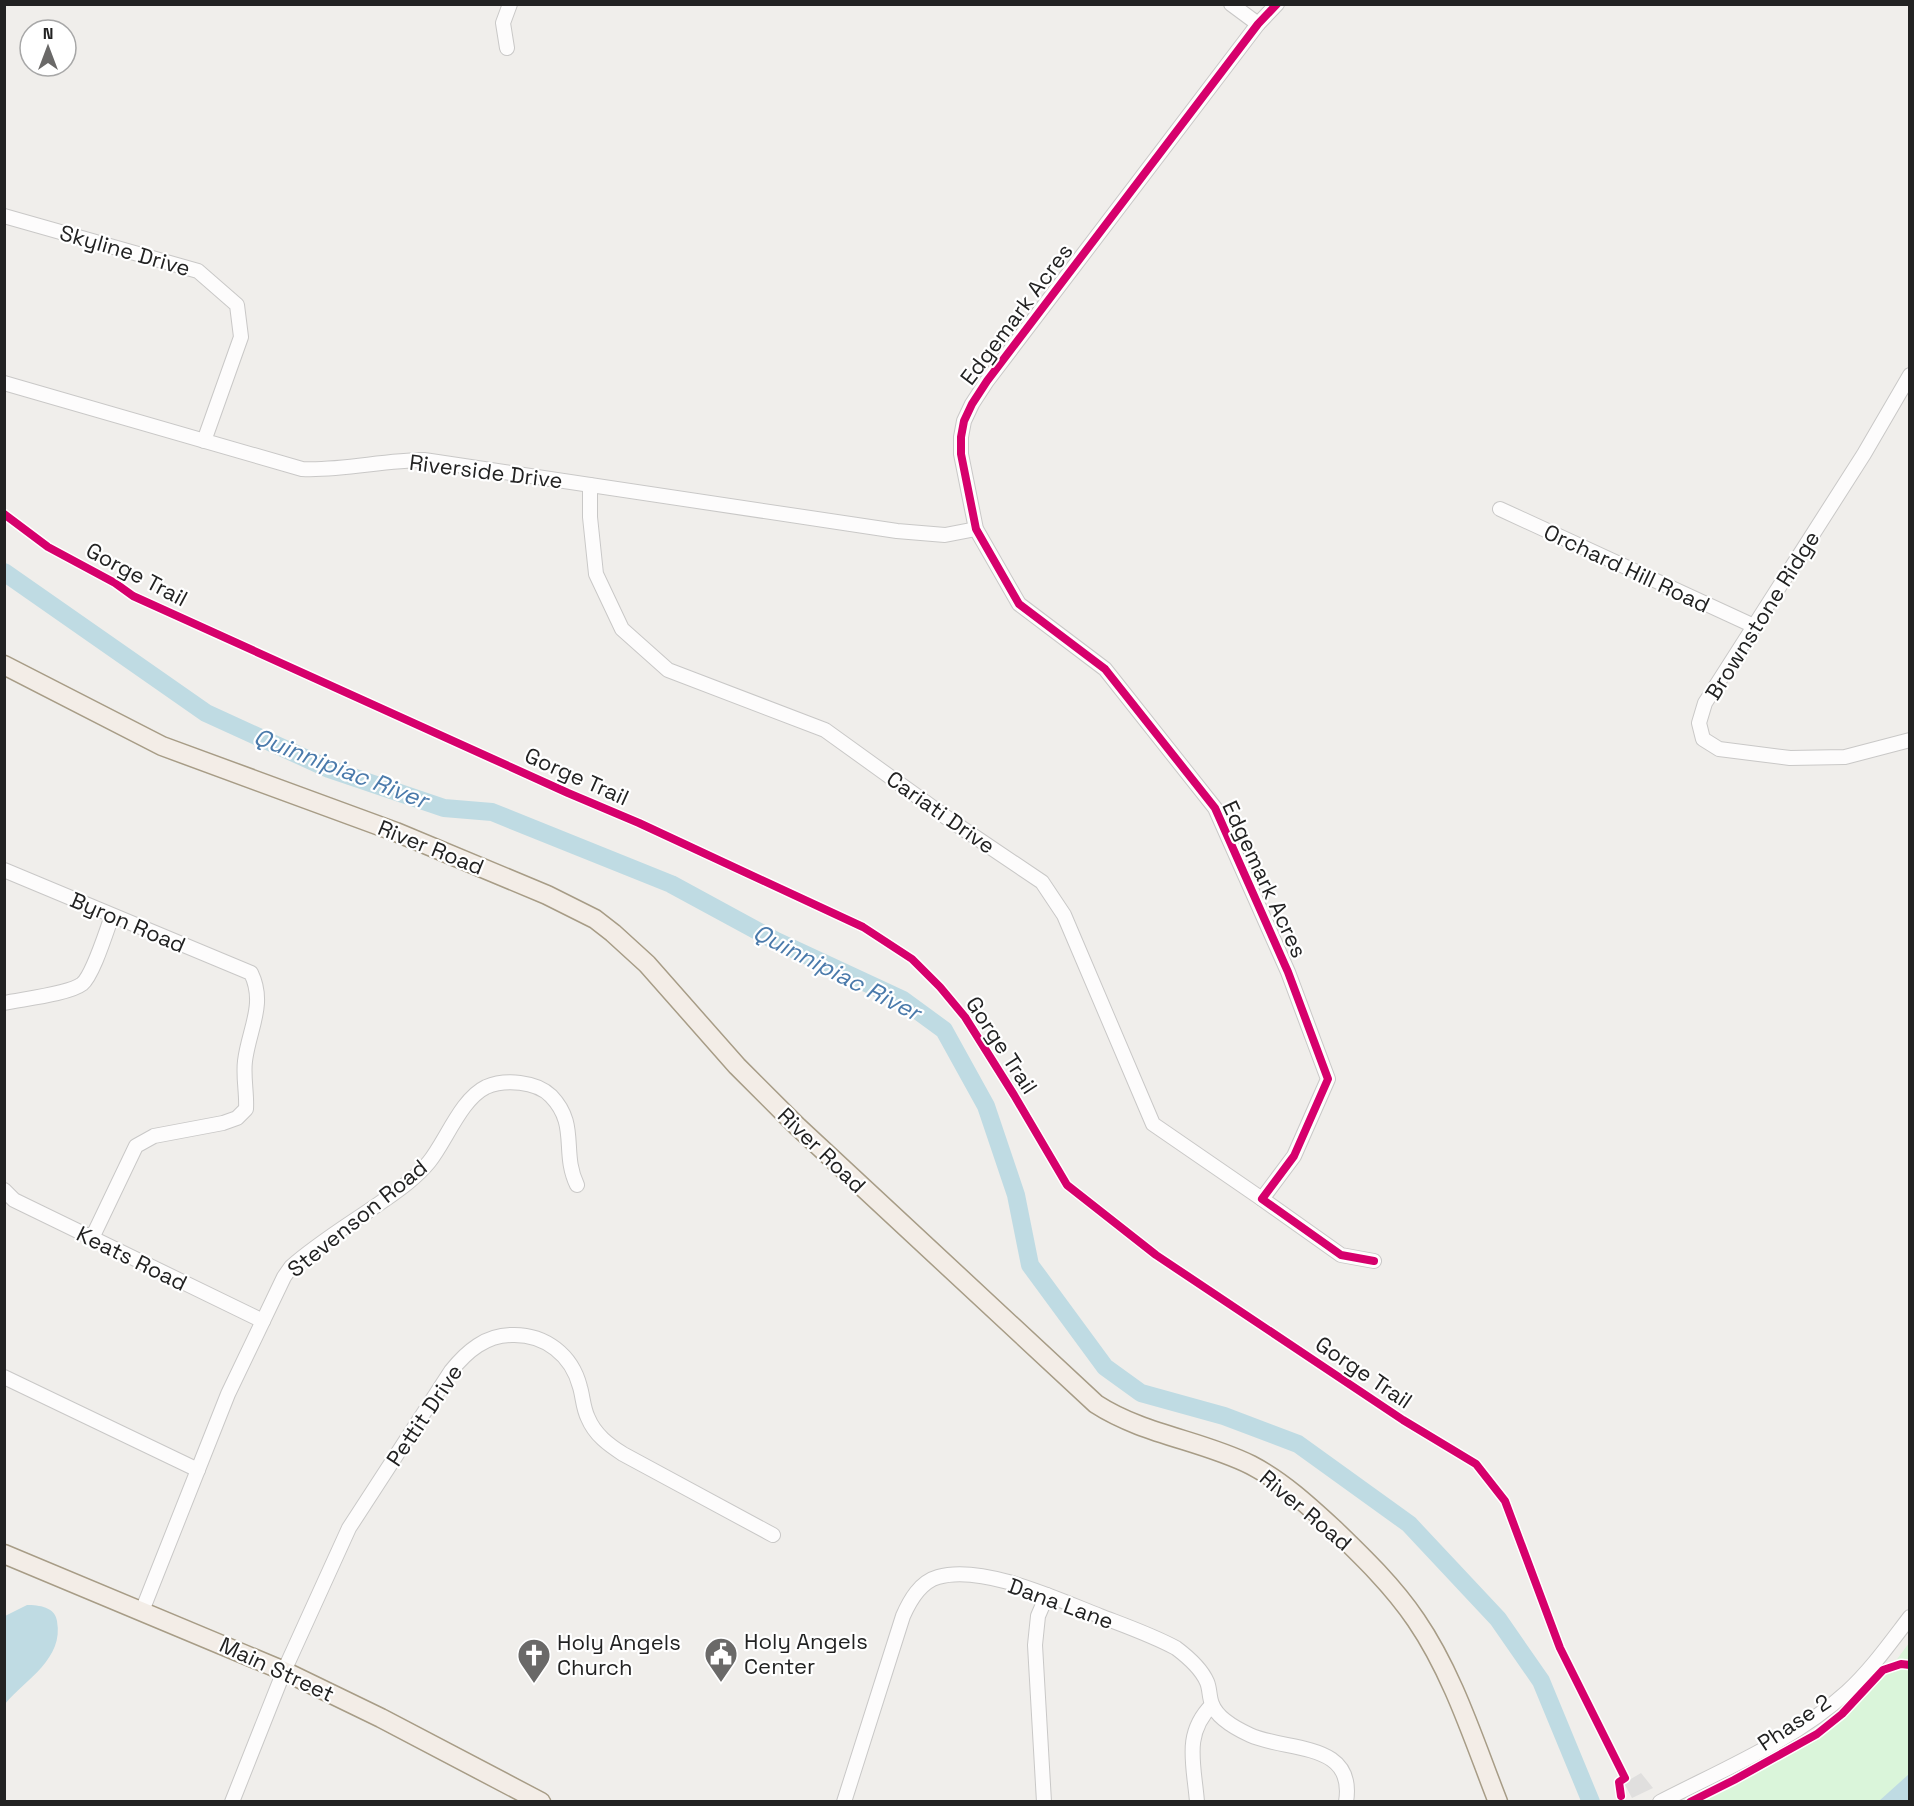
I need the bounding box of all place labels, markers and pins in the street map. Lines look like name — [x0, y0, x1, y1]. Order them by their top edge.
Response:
place label: Holy Angels Center — [744, 1627, 868, 1680]
place label: Holy Angels Church — [557, 1628, 681, 1681]
public building icon: Holy Angels Center — [703, 1636, 739, 1683]
church icon: Holy Angels Church — [516, 1637, 552, 1684]

